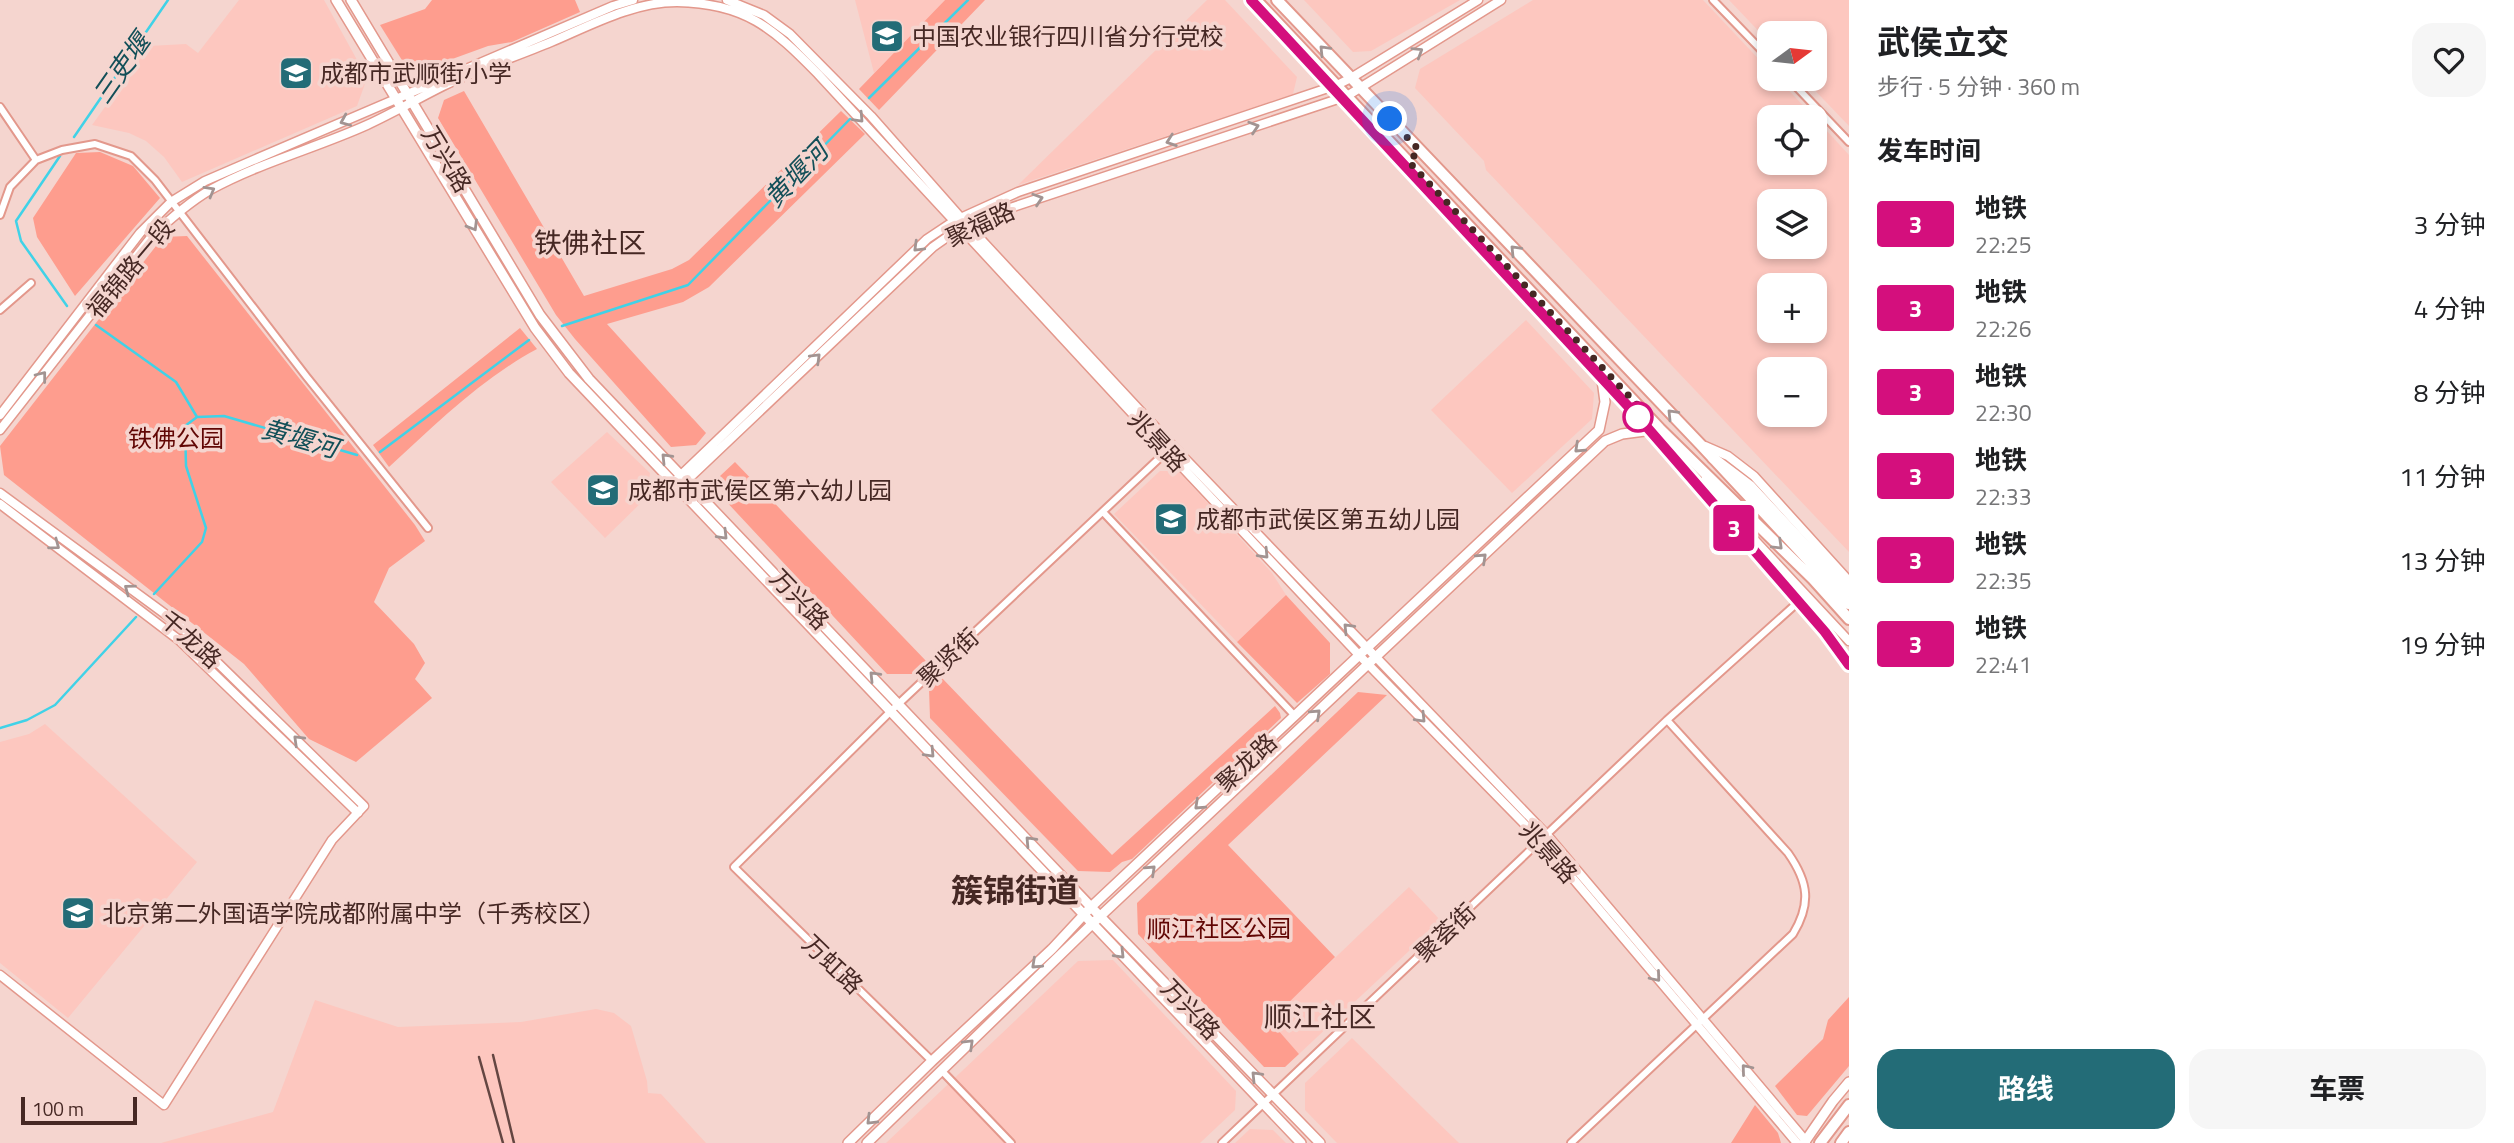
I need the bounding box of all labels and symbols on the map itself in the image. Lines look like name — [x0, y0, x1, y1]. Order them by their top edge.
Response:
school or university icon: 中国农业银行四川省分行党校 — [868, 17, 906, 55]
place label: 中国农业银行四川省分行党校 — [912, 18, 1224, 54]
north arrow — [1757, 21, 1827, 91]
water label: 三吏堰 — [83, 22, 162, 111]
one-way arrow — [1320, 45, 1332, 58]
one-way arrow — [1410, 47, 1423, 60]
school or university icon: 成都市武顺街小学 — [277, 54, 315, 92]
place label: 成都市武顺街小学 — [320, 55, 512, 91]
your location — [1372, 101, 1407, 136]
one-way arrow — [851, 110, 863, 123]
one-way arrow — [339, 112, 351, 126]
street label: 万兴路 — [413, 119, 481, 199]
one-way arrow — [1247, 121, 1259, 135]
water label: 黄堰河 — [755, 129, 841, 216]
one-way arrow — [1166, 133, 1178, 147]
one-way arrow — [202, 187, 215, 200]
street label: 聚福路 — [940, 192, 1020, 256]
one-way arrow — [1031, 193, 1043, 207]
street label: 福锦路一段 — [78, 210, 182, 326]
one-way arrow — [465, 219, 478, 232]
district label: 铁佛社区 — [534, 221, 646, 264]
one-way arrow — [913, 239, 926, 252]
one-way arrow — [1510, 245, 1523, 258]
one-way arrow — [808, 353, 821, 366]
one-way arrow — [33, 372, 46, 384]
street label: 兆景路 — [1120, 402, 1196, 480]
unlabelled marker — [1623, 402, 1653, 432]
water label: 黄堰河 — [257, 409, 348, 469]
one-way arrow — [1668, 409, 1681, 422]
park label: 铁佛公园 — [128, 420, 224, 456]
one-way arrow — [1574, 440, 1587, 452]
one-way arrow — [661, 454, 674, 467]
school or university icon: 成都市武侯区第六幼儿园 — [584, 471, 622, 509]
place label: 成都市武侯区第六幼儿园 — [628, 472, 892, 508]
school or university icon: 成都市武侯区第五幼儿园 — [1152, 500, 1190, 538]
place label: 成都市武侯区第五幼儿园 — [1196, 501, 1460, 537]
line badge: 3 — [1711, 505, 1757, 551]
one-way arrow — [714, 527, 727, 540]
one-way arrow — [1769, 536, 1782, 549]
one-way arrow — [47, 537, 59, 550]
one-way arrow — [1256, 546, 1268, 559]
one-way arrow — [1474, 553, 1487, 566]
street label: 万兴路 — [762, 561, 838, 637]
one-way arrow — [124, 585, 137, 597]
street label: 千龙路 — [152, 602, 230, 676]
street label: 聚贤街 — [909, 619, 987, 695]
one-way arrow — [1343, 623, 1356, 636]
one-way arrow — [869, 671, 882, 684]
one-way arrow — [1308, 709, 1321, 722]
one-way arrow — [1413, 710, 1426, 723]
street label: 聚龙路 — [1207, 724, 1285, 800]
one-way arrow — [293, 736, 306, 749]
one-way arrow — [922, 745, 935, 758]
one-way arrow — [1194, 797, 1207, 810]
street label: 兆景路 — [1512, 813, 1586, 891]
one-way arrow — [1025, 837, 1038, 850]
district label: 簇锦街道 — [951, 866, 1079, 914]
one-way arrow — [1143, 866, 1156, 878]
school or university icon: 北京第二外国语学院成都附属中学（千秀校区） — [59, 894, 97, 932]
street label: 聚荟街 — [1406, 894, 1484, 970]
place label: 北京第二外国语学院成都附属中学（千秀校区） — [102, 895, 606, 931]
park label: 顺江社区公园 — [1147, 910, 1291, 946]
street label: 万虹路 — [795, 926, 871, 1002]
one-way arrow — [1112, 946, 1125, 959]
one-way arrow — [1031, 955, 1044, 968]
one-way arrow — [1648, 969, 1660, 982]
street label: 万兴路 — [1153, 971, 1229, 1047]
district label: 顺江社区 — [1264, 995, 1376, 1038]
one-way arrow — [961, 1040, 974, 1053]
one-way arrow — [1742, 1065, 1755, 1077]
one-way arrow — [1251, 1071, 1264, 1084]
scale bar — [21, 1094, 136, 1126]
one-way arrow — [867, 1112, 880, 1125]

